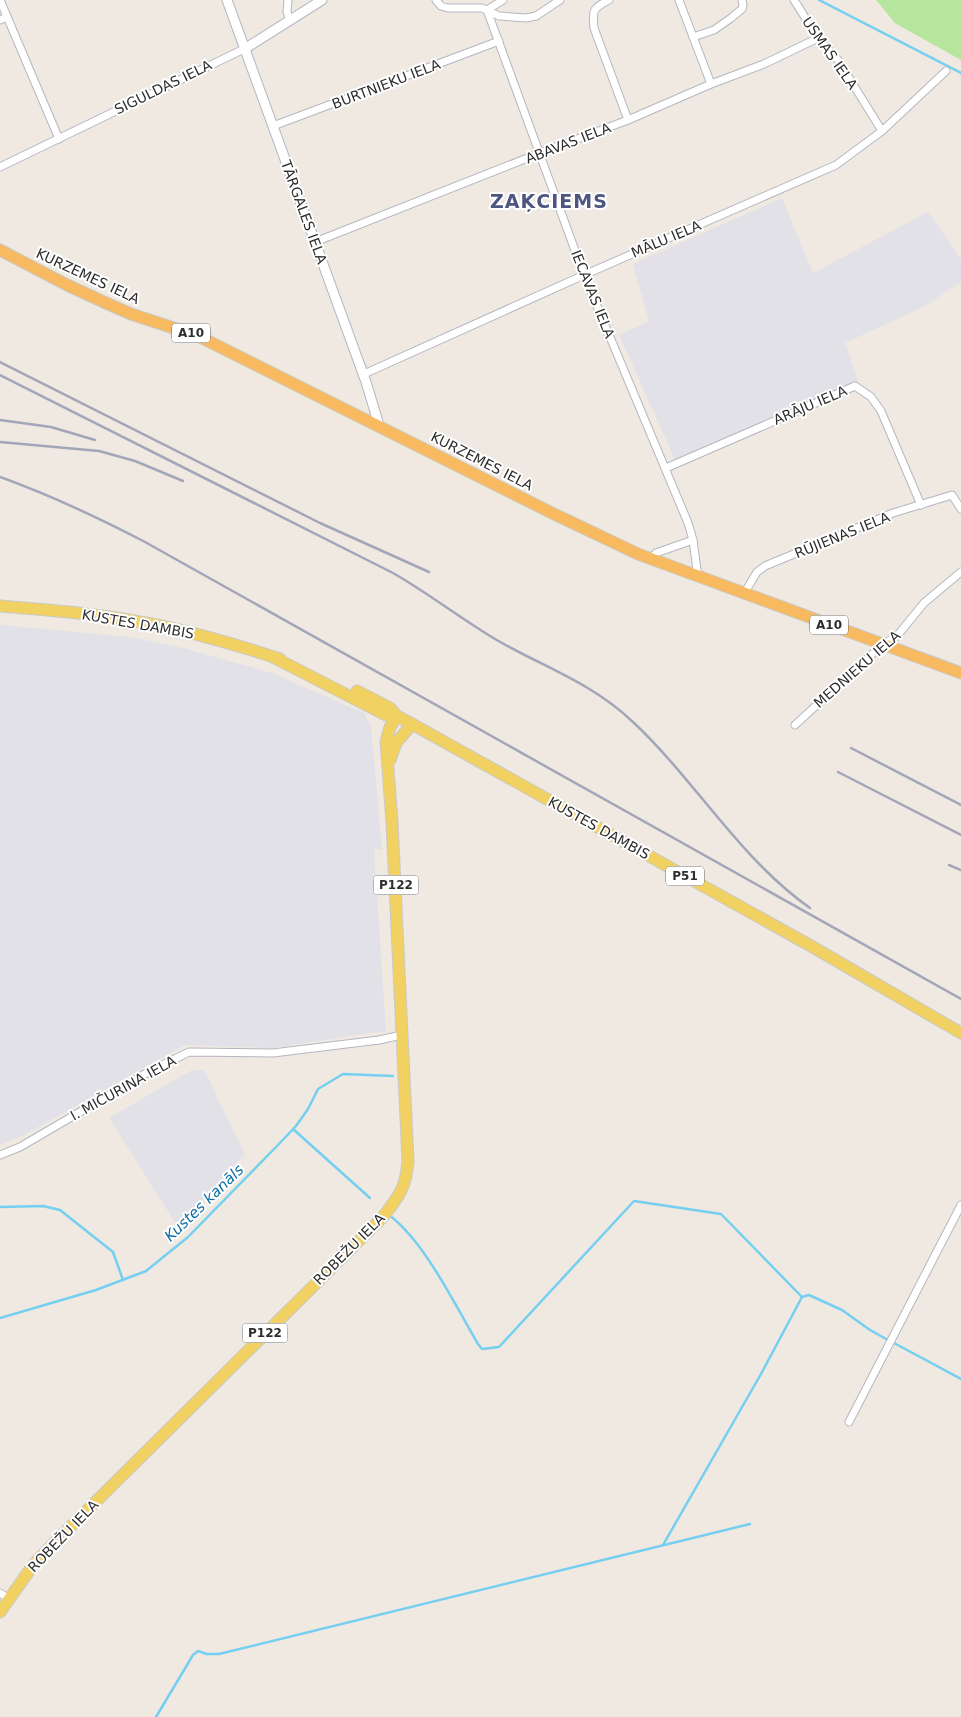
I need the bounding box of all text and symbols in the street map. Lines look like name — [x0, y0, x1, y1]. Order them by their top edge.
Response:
street label: USMAS IELA — [799, 14, 861, 93]
street label: SIGULDAS IELA — [112, 56, 215, 117]
street label: BURTNIEKU IELA — [330, 56, 443, 112]
street label: ABAVAS IELA — [523, 119, 613, 167]
street label: TĀRGALES IELA — [278, 157, 330, 266]
district label: ZAĶCIEMS — [490, 190, 608, 212]
street label: MĀLU IELA — [629, 217, 704, 261]
street label: KURZEMES IELA — [34, 245, 143, 307]
street label: IECAVAS IELA — [568, 248, 618, 341]
road number: A10 — [172, 323, 210, 342]
street label: ARĀJU IELA — [771, 382, 850, 428]
street label: KURZEMES IELA — [428, 428, 536, 494]
street label: RŪJIENAS IELA — [792, 508, 892, 561]
street label: KUSTES DAMBIS — [81, 606, 195, 642]
road number: A10 — [810, 616, 848, 634]
street label: MEDNIEKU IELA — [810, 627, 904, 711]
street label: KUSTES DAMBIS — [545, 793, 653, 863]
road number: P51 — [666, 866, 704, 886]
road number: P122 — [374, 876, 418, 894]
street label: I. MIČURINA IELA — [67, 1051, 179, 1124]
water label: Kustes kanāls — [161, 1161, 247, 1245]
street label: ROBEŽU IELA — [309, 1209, 388, 1288]
road number: P122 — [242, 1324, 288, 1342]
street label: ROBEŽU IELA — [24, 1496, 102, 1575]

